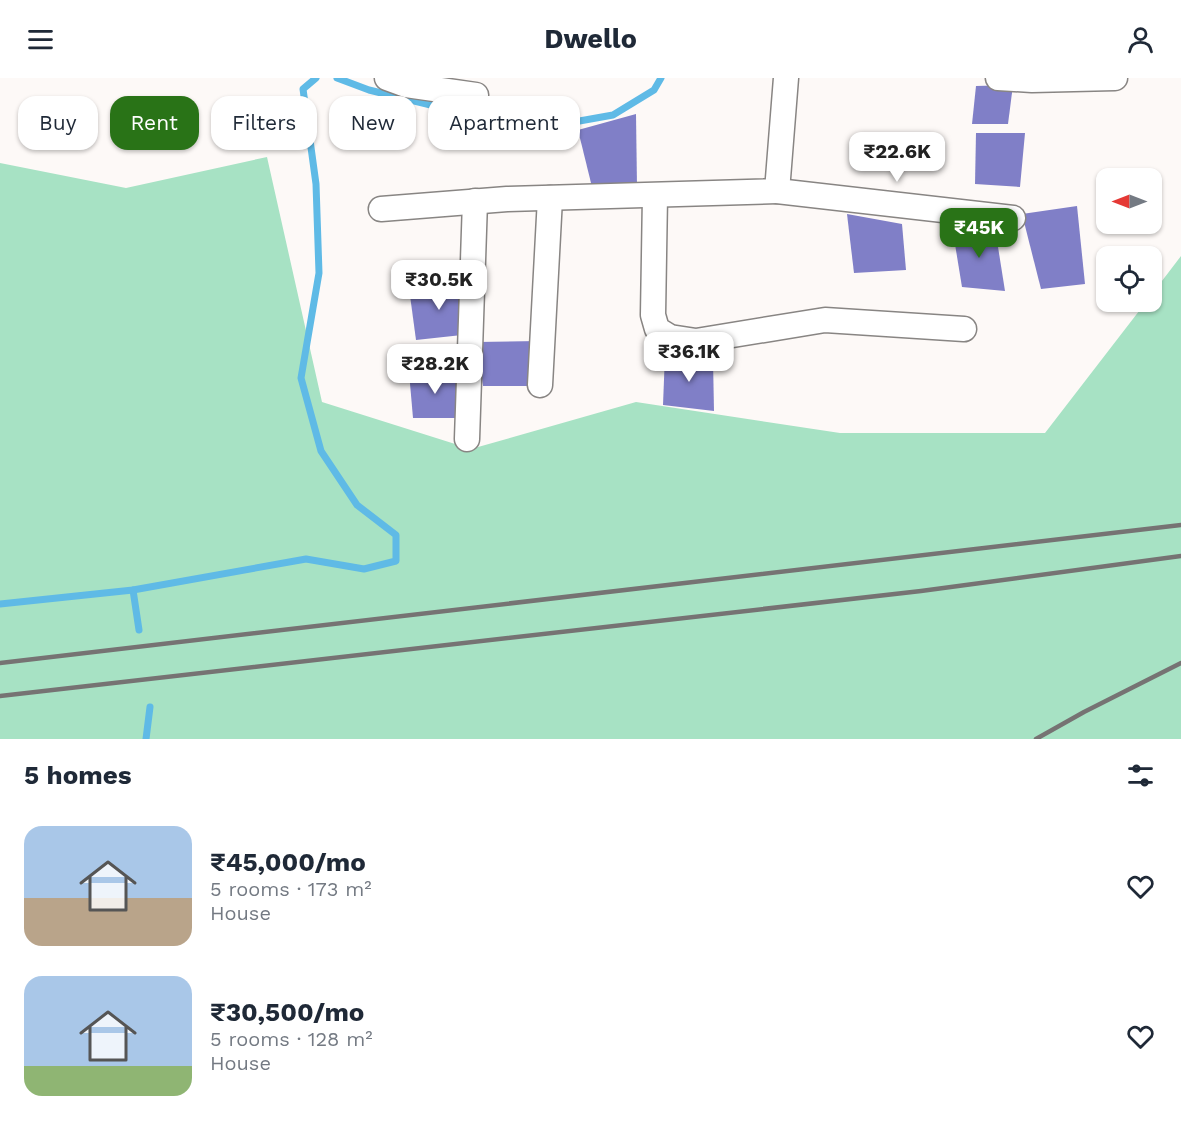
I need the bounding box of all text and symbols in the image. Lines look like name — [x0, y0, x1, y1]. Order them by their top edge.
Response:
icon: menu — [24, 23, 57, 56]
text: Dwello — [544, 23, 637, 55]
icon: person — [1124, 23, 1157, 56]
chip: Buy — [18, 96, 98, 150]
chip: Rent — [110, 96, 199, 150]
chip: Filters — [211, 96, 317, 150]
chip: New — [329, 96, 416, 150]
chip: Apartment — [428, 96, 580, 150]
pin: ₹22.6K — [848, 132, 946, 183]
text: ₹22.6K — [863, 139, 931, 163]
north arrow — [1096, 168, 1162, 234]
map controls — [1096, 168, 1162, 312]
pin: ₹45K — [943, 208, 1015, 259]
text: ₹45K — [954, 215, 1004, 239]
button: locate — [1096, 246, 1162, 312]
pin: ₹30.5K — [390, 260, 488, 311]
text: ₹30.5K — [405, 267, 473, 291]
pin: ₹36.1K — [640, 332, 738, 383]
text: ₹36.1K — [658, 339, 720, 363]
pin: ₹28.2K — [386, 344, 484, 395]
text: ₹28.2K — [401, 351, 469, 375]
icon: filters — [1124, 759, 1157, 792]
text: 5 homes — [24, 760, 132, 790]
text: ₹45,000/mo — [210, 847, 366, 877]
icon: home — [72, 850, 144, 922]
icon: heart — [1124, 870, 1157, 903]
text: 5 rooms · 173 m² — [210, 877, 372, 901]
text: House — [210, 901, 271, 925]
text: ₹30,500/mo — [210, 997, 364, 1027]
icon: home — [72, 1000, 144, 1072]
icon: heart — [1124, 1020, 1157, 1053]
text: 5 rooms · 128 m² — [210, 1027, 373, 1051]
text: House — [210, 1051, 271, 1075]

